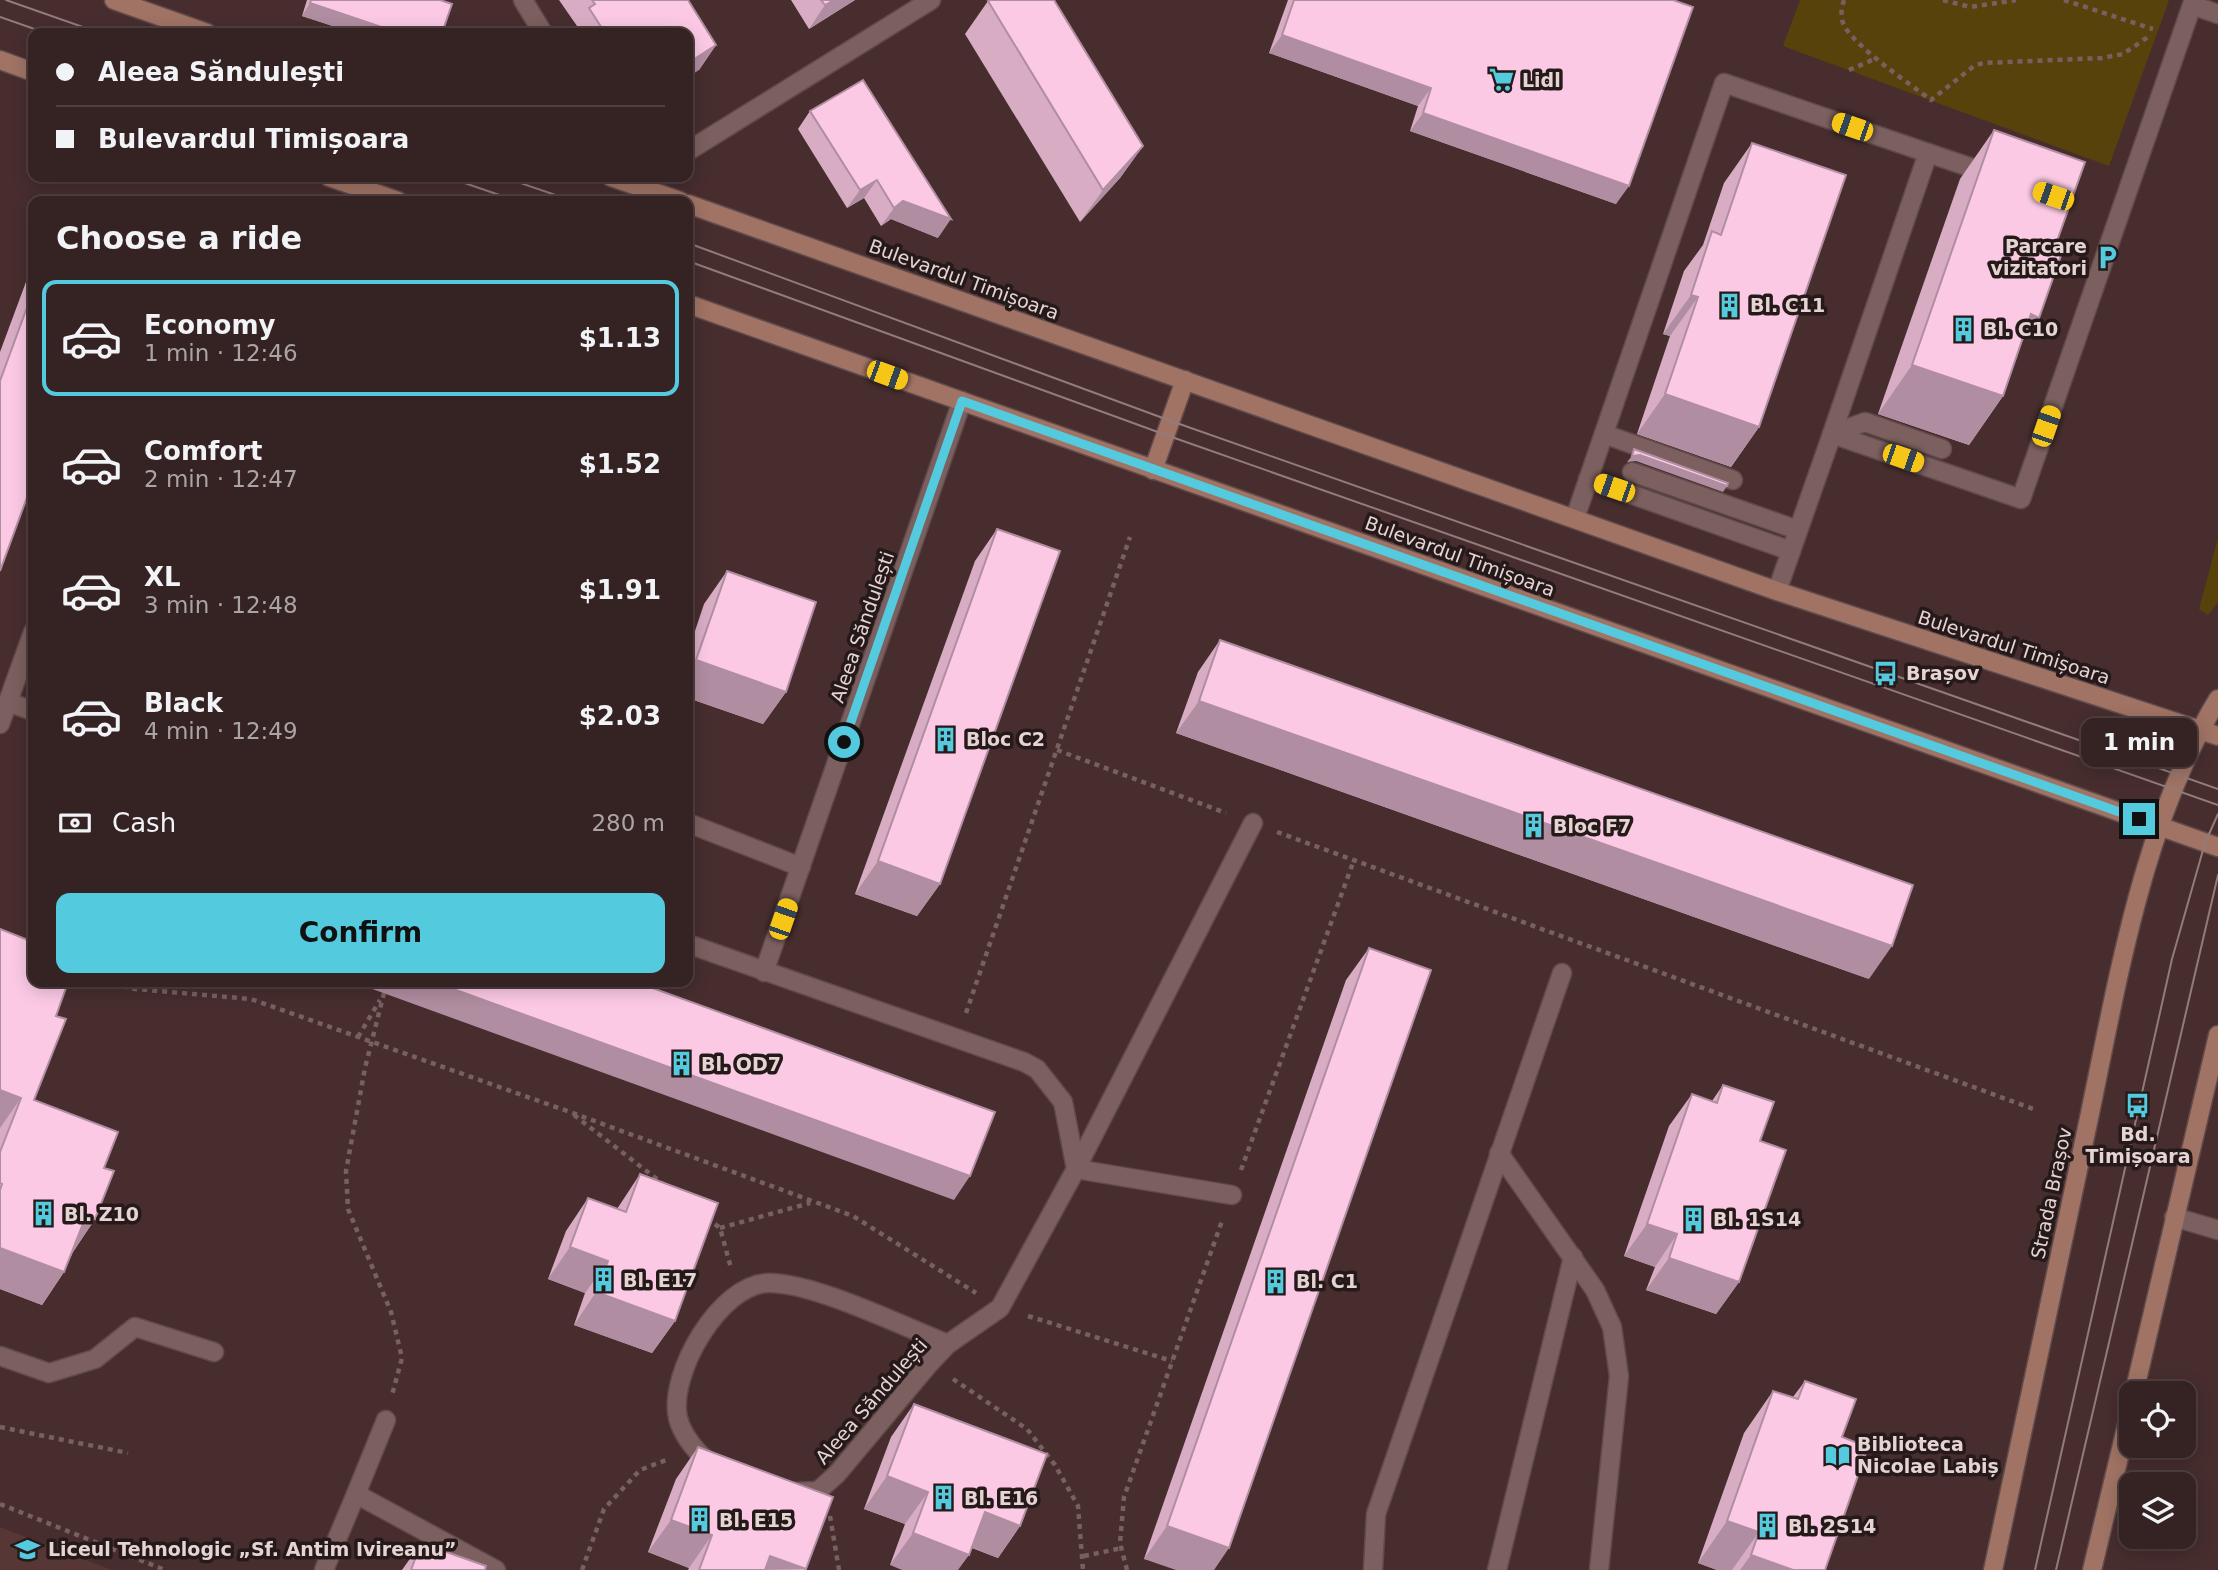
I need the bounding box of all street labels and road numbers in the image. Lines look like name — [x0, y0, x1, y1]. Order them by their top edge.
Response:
street label: Bulevardul Timișoara — [866, 234, 1062, 325]
street label: Bulevardul Timișoara — [1362, 511, 1558, 602]
street label: Aleea Săndulești — [826, 548, 899, 706]
street label: Bulevardul Timișoara — [1915, 606, 2113, 689]
street label: Strada Brașov — [2026, 1125, 2077, 1261]
street label: Aleea Săndulești — [811, 1334, 932, 1469]

